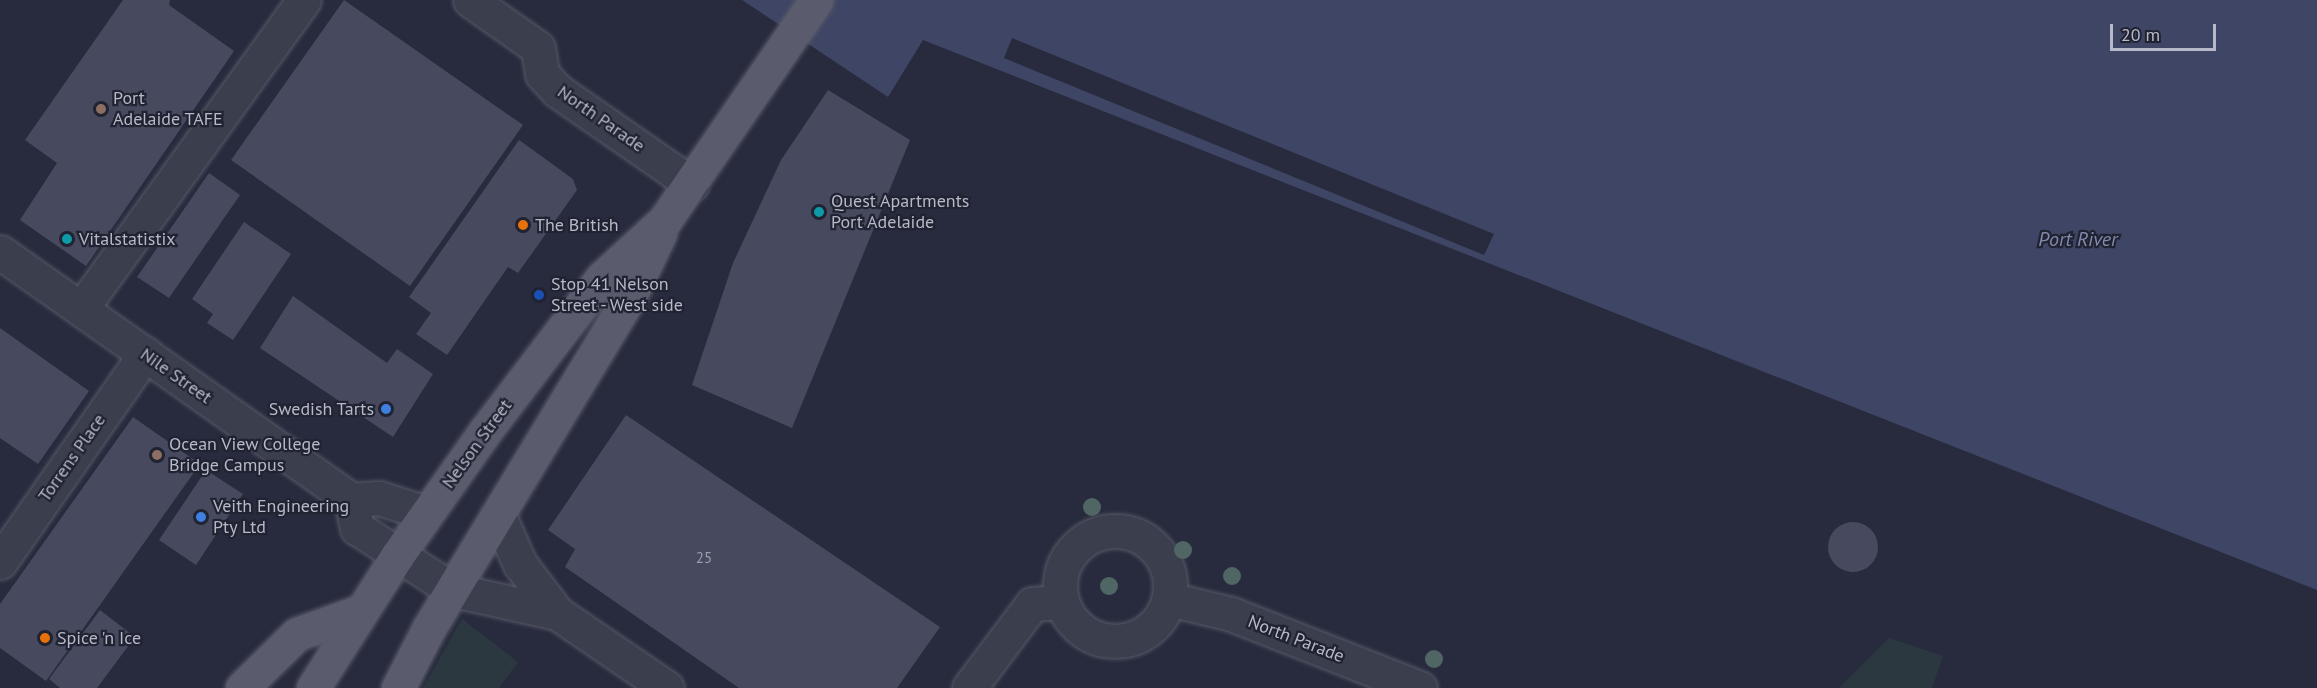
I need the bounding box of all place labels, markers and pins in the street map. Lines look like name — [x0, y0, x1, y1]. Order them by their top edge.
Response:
place label: Port Adelaide TAFE — [113, 88, 223, 130]
marker: Port Adelaide TAFE — [94, 102, 108, 116]
place label: Quest Apartments Port Adelaide — [831, 191, 970, 234]
marker: Quest Apartments Port Adelaide — [812, 205, 826, 219]
place label: The British — [535, 214, 619, 236]
marker: The British — [516, 218, 530, 232]
place label: Vitalstatistix — [79, 228, 176, 250]
marker: Vitalstatistix — [60, 232, 74, 246]
place label: Stop 41 Nelson Street - West side — [551, 274, 686, 316]
marker: Stop 41 Nelson Street - West side — [532, 288, 546, 302]
place label: Swedish Tarts — [268, 398, 374, 420]
marker: Swedish Tarts — [379, 402, 393, 416]
place label: Ocean View College Bridge Campus — [169, 434, 321, 476]
marker: Ocean View College Bridge Campus — [150, 448, 164, 462]
place label: Veith Engineering Pty Ltd — [213, 496, 349, 538]
marker: Veith Engineering Pty Ltd — [194, 510, 208, 524]
place label: Spice 'n Ice — [57, 627, 142, 649]
marker: Spice 'n Ice — [38, 631, 52, 645]

